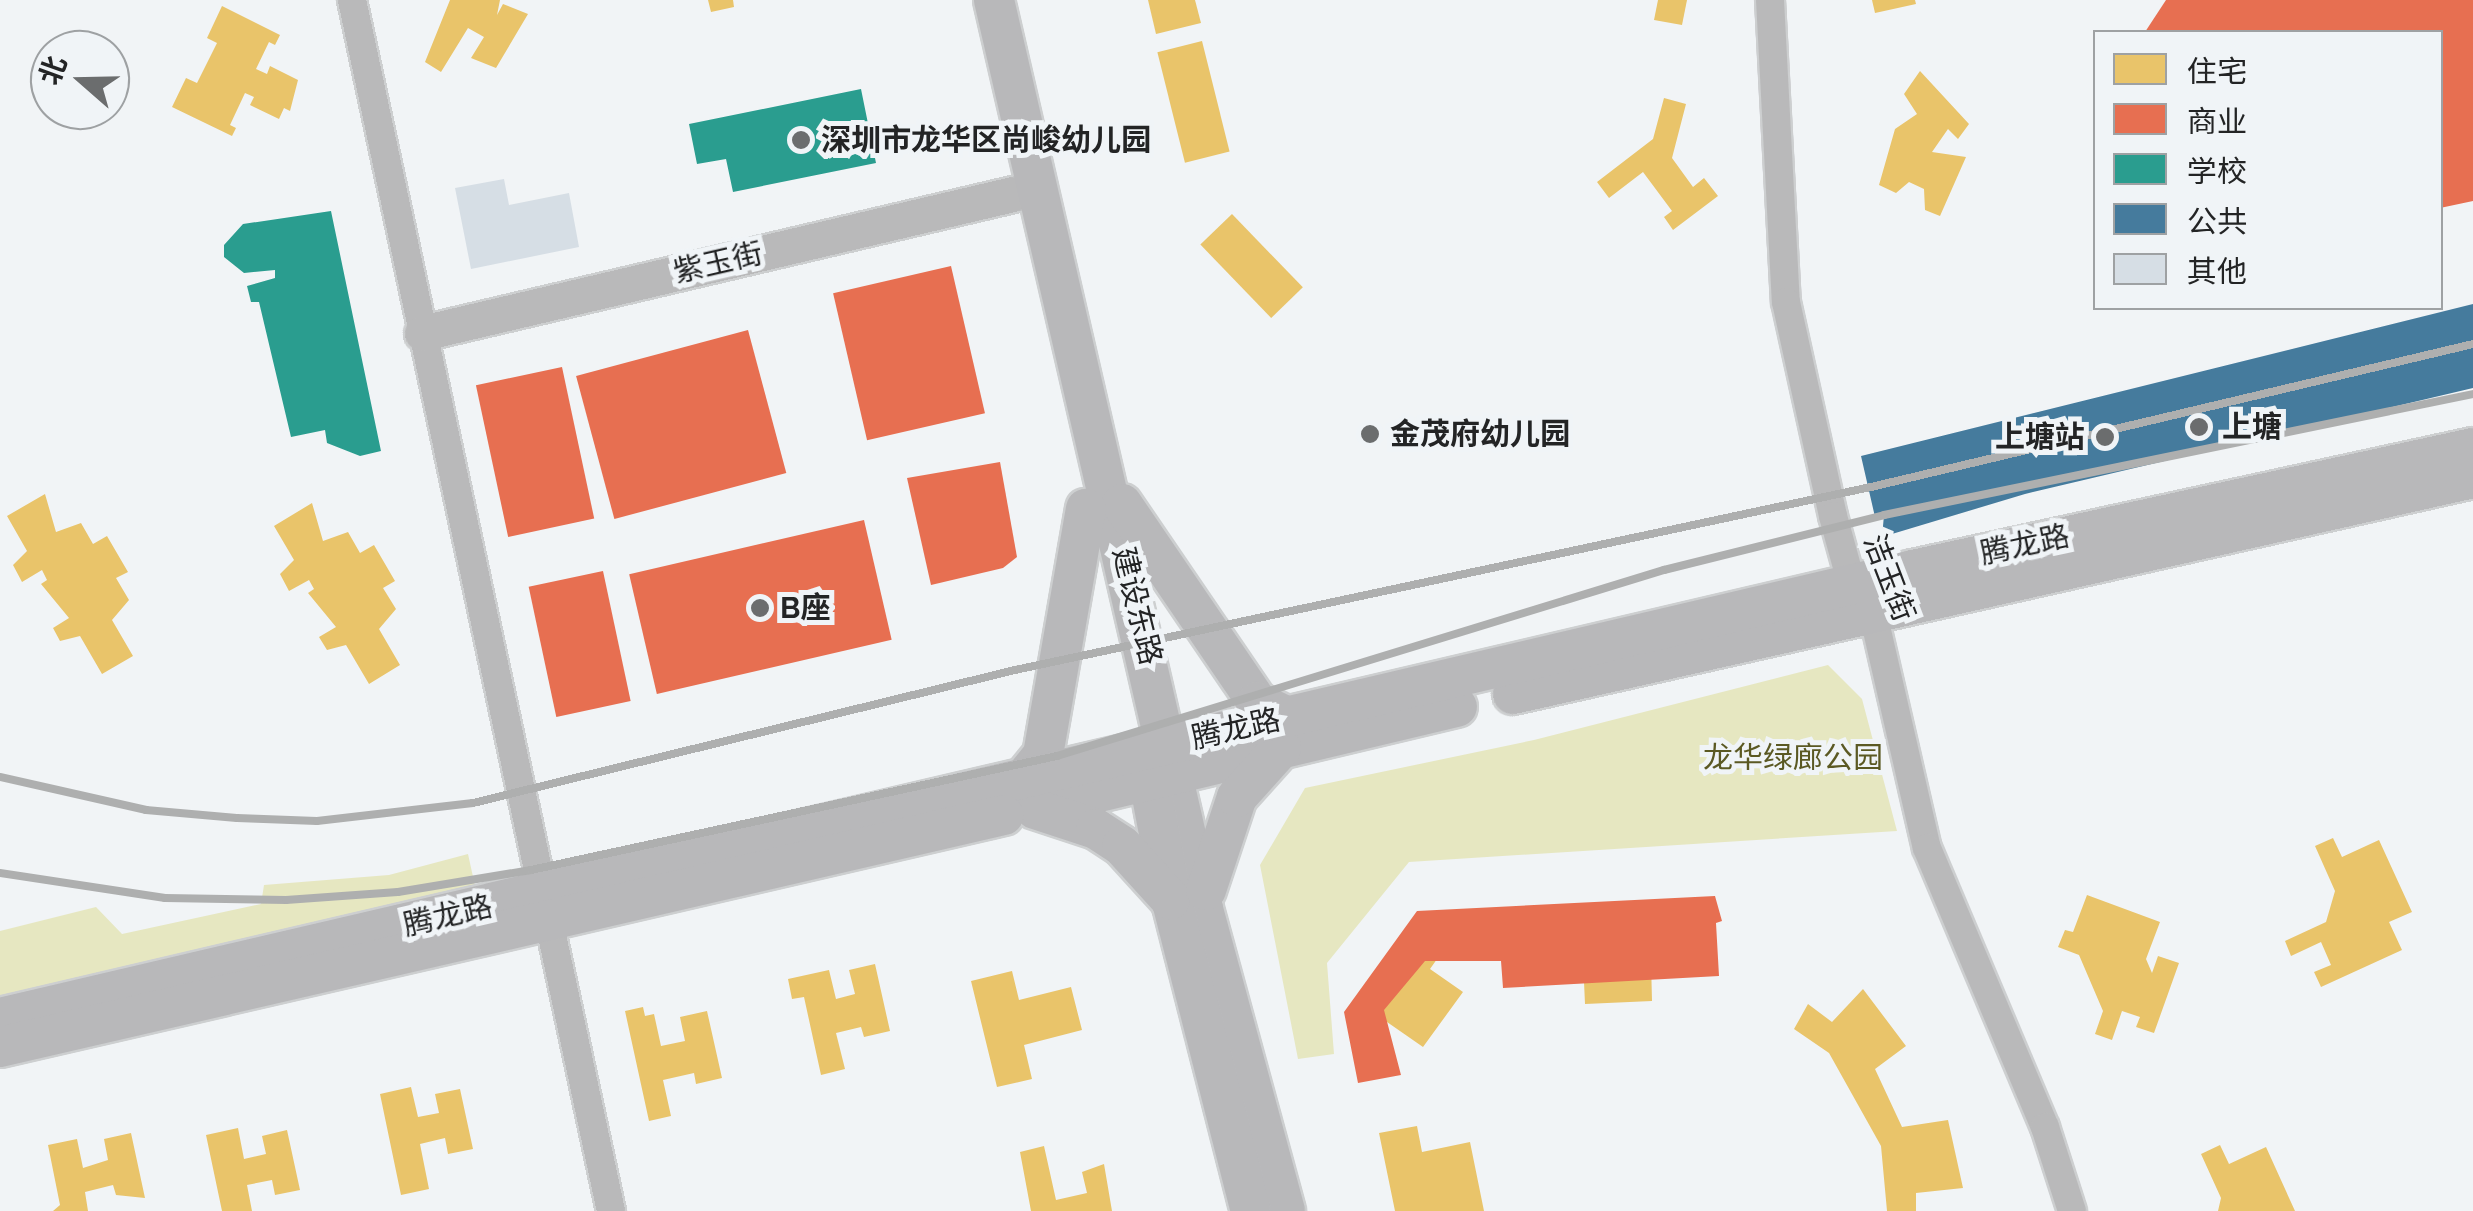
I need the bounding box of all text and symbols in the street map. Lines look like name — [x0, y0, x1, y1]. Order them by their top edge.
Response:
north arrow — [30, 30, 130, 130]
legend — [2093, 30, 2443, 310]
text: 北 — [33, 51, 74, 89]
text: 住宅 — [2187, 54, 2247, 89]
text: 商业 — [2187, 104, 2247, 139]
place label: 深圳市龙华区尚峻幼儿园 — [821, 122, 1151, 158]
marker: 深圳市龙华区尚峻幼儿园 — [790, 129, 812, 151]
text: 学校 — [2187, 154, 2247, 189]
text: 公共 — [2187, 204, 2247, 239]
street label: 紫玉街 — [670, 235, 766, 291]
text: 其他 — [2187, 254, 2247, 289]
place label: 上塘 — [2222, 409, 2282, 445]
marker: 上塘 — [2186, 414, 2212, 440]
place label: 金茂府幼儿园 — [1390, 416, 1570, 452]
place label: 上塘站 — [1995, 419, 2085, 455]
marker: 金茂府幼儿园 — [1359, 423, 1381, 445]
marker: 上塘站 — [2094, 426, 2116, 448]
street label: 腾龙路 — [1977, 518, 2073, 572]
street label: 洁玉街 — [1856, 530, 1922, 626]
street label: 建设东路 — [1105, 543, 1169, 669]
place label: B座 — [780, 590, 830, 626]
marker: B座 — [749, 597, 771, 619]
street label: 腾龙路 — [1188, 701, 1284, 757]
park label: 龙华绿廊公园 — [1703, 740, 1883, 776]
street label: 腾龙路 — [400, 888, 496, 944]

